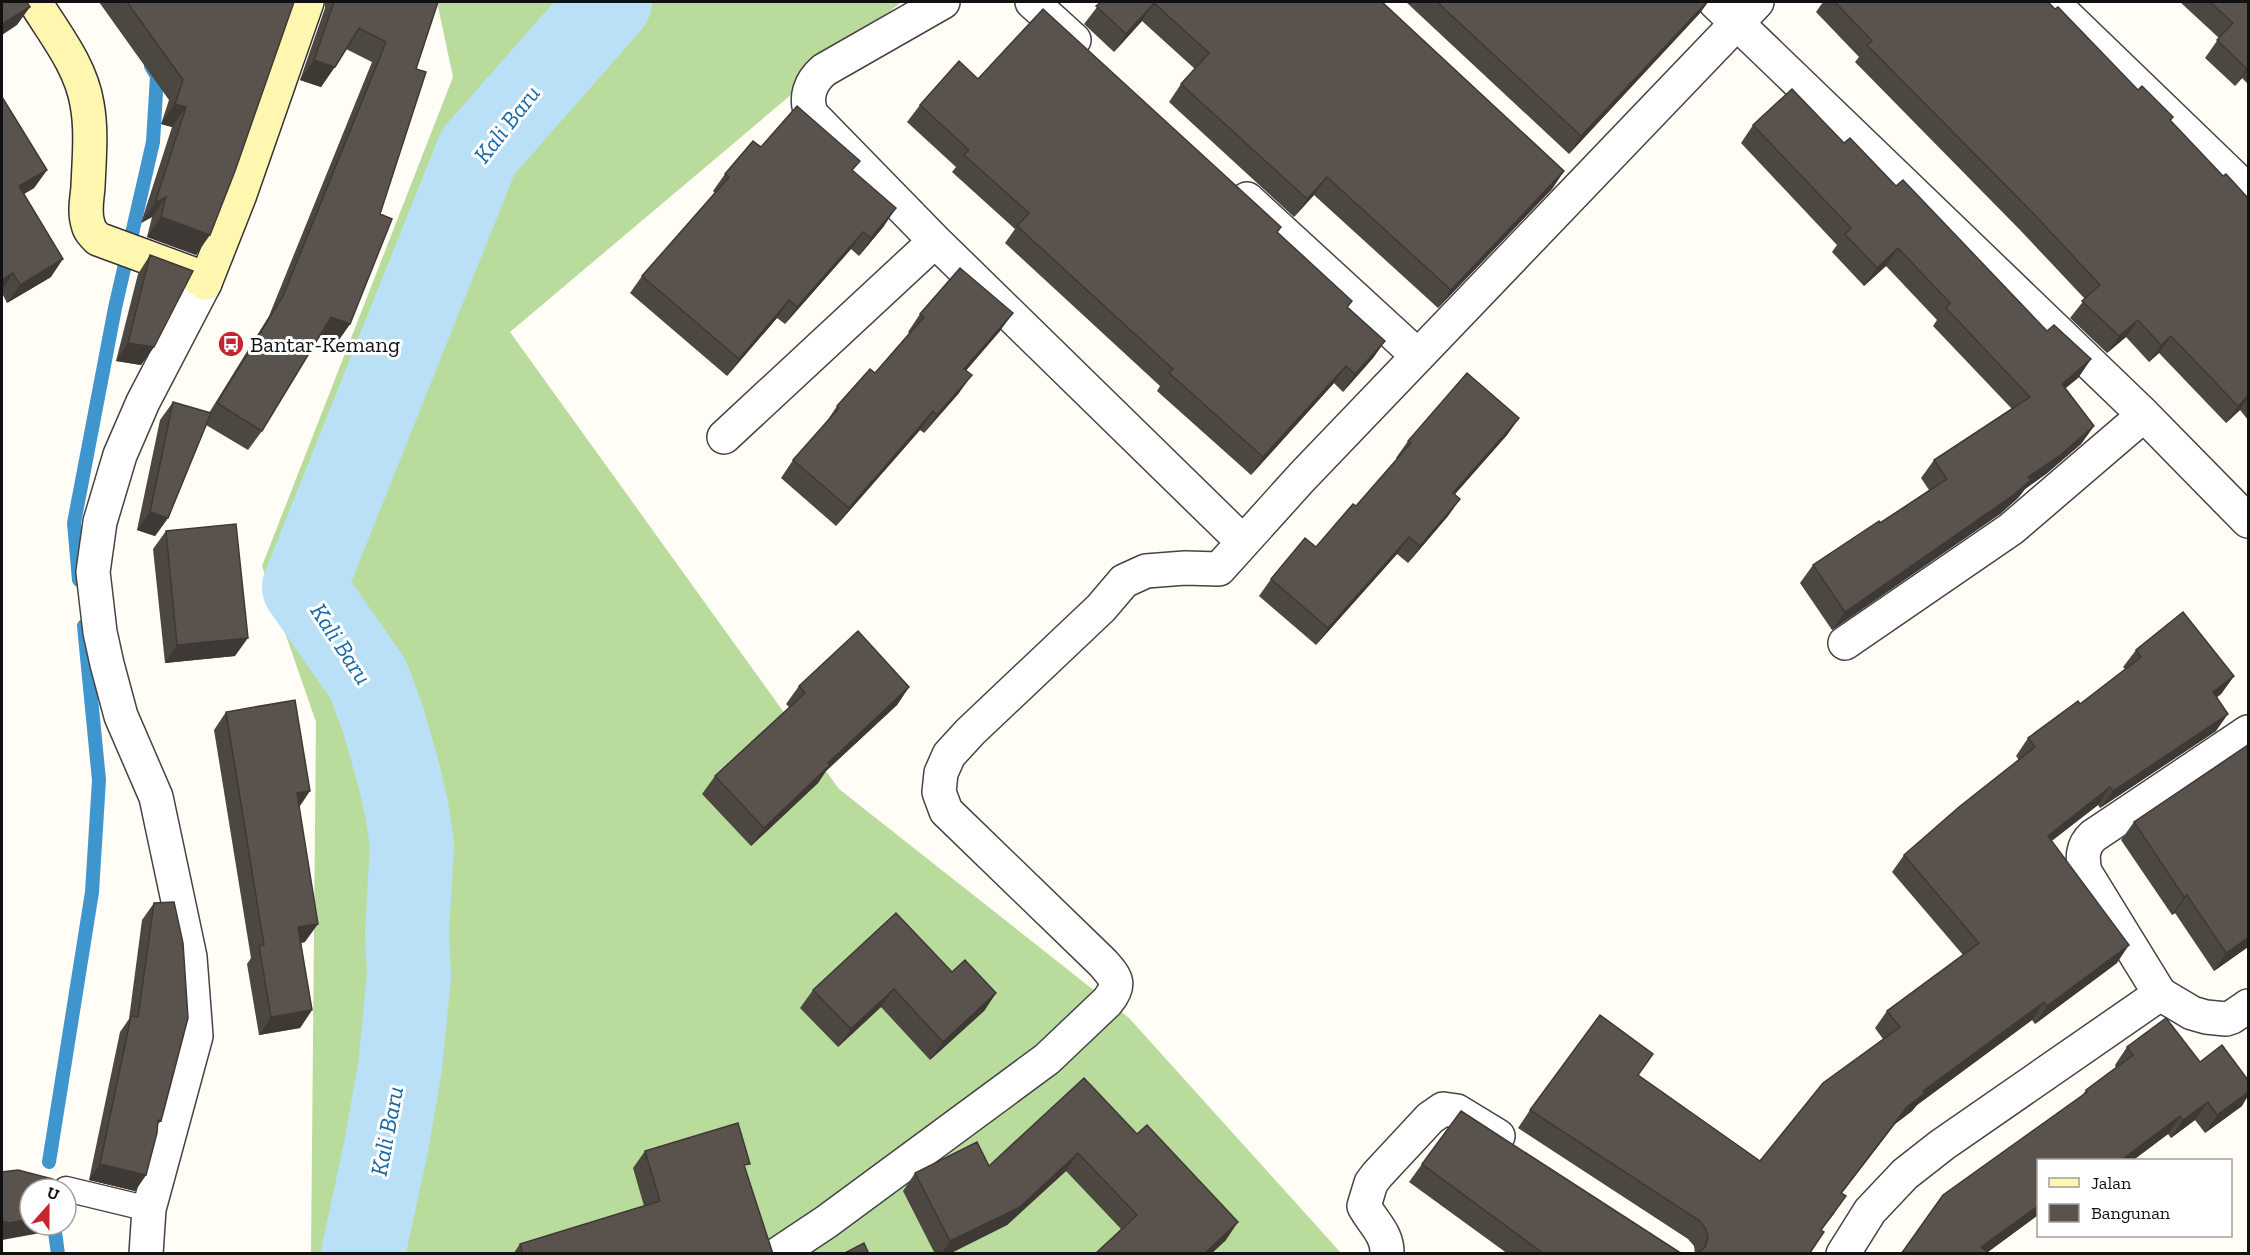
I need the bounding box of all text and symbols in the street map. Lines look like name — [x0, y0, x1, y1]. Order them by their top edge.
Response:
water label: Kali Baru — [467, 79, 546, 168]
bus stop icon: Bantar-Kemang — [216, 329, 246, 359]
place label: Bantar-Kemang — [250, 331, 400, 358]
water label: Kali Baru — [305, 598, 378, 690]
water label: Kali Baru — [364, 1084, 409, 1178]
legend — [2037, 1159, 2232, 1237]
text: Jalan — [2091, 1172, 2132, 1194]
north arrow — [18, 1177, 78, 1237]
text: U — [44, 1183, 62, 1205]
text: Bangunan — [2091, 1202, 2171, 1224]

